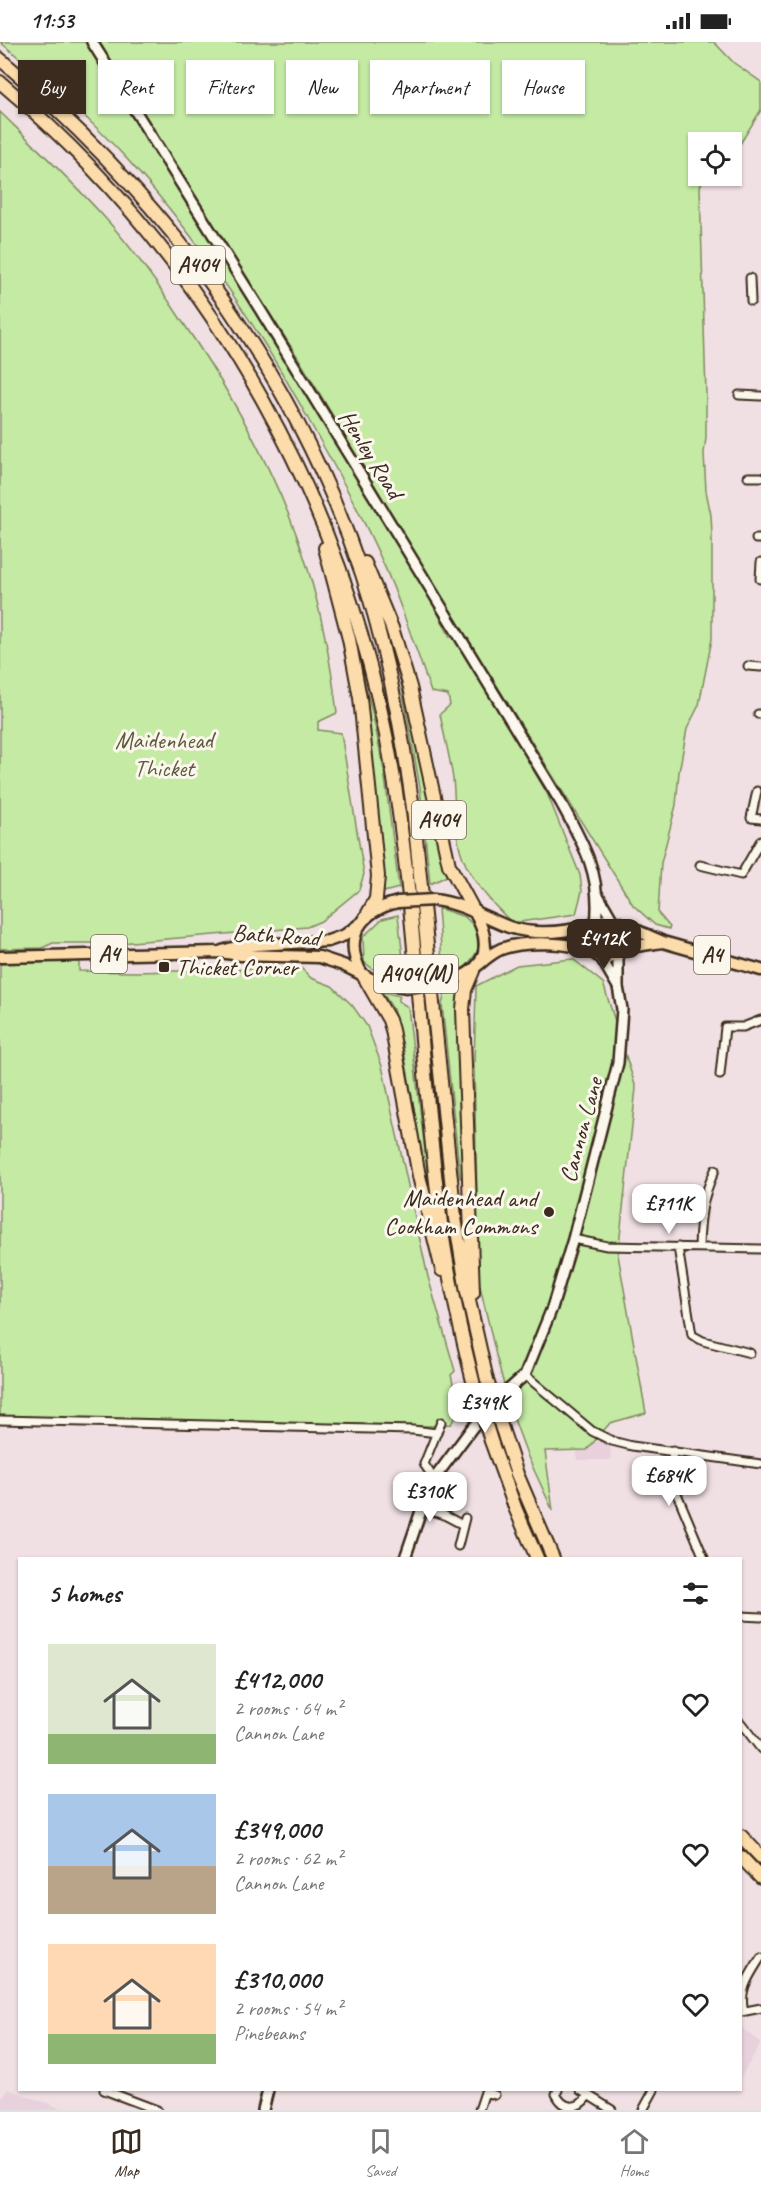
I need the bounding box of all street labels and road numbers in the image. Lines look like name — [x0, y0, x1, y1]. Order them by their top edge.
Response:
road number: A404 — [171, 246, 225, 284]
street label: Henley Road — [332, 404, 412, 507]
road number: A404 — [412, 801, 466, 839]
street label: Bath Road — [231, 917, 324, 953]
road number: A4 — [91, 935, 127, 973]
road number: A4 — [694, 936, 730, 974]
road number: A404(M) — [374, 955, 458, 993]
street label: Cannon Lane — [553, 1072, 610, 1186]

